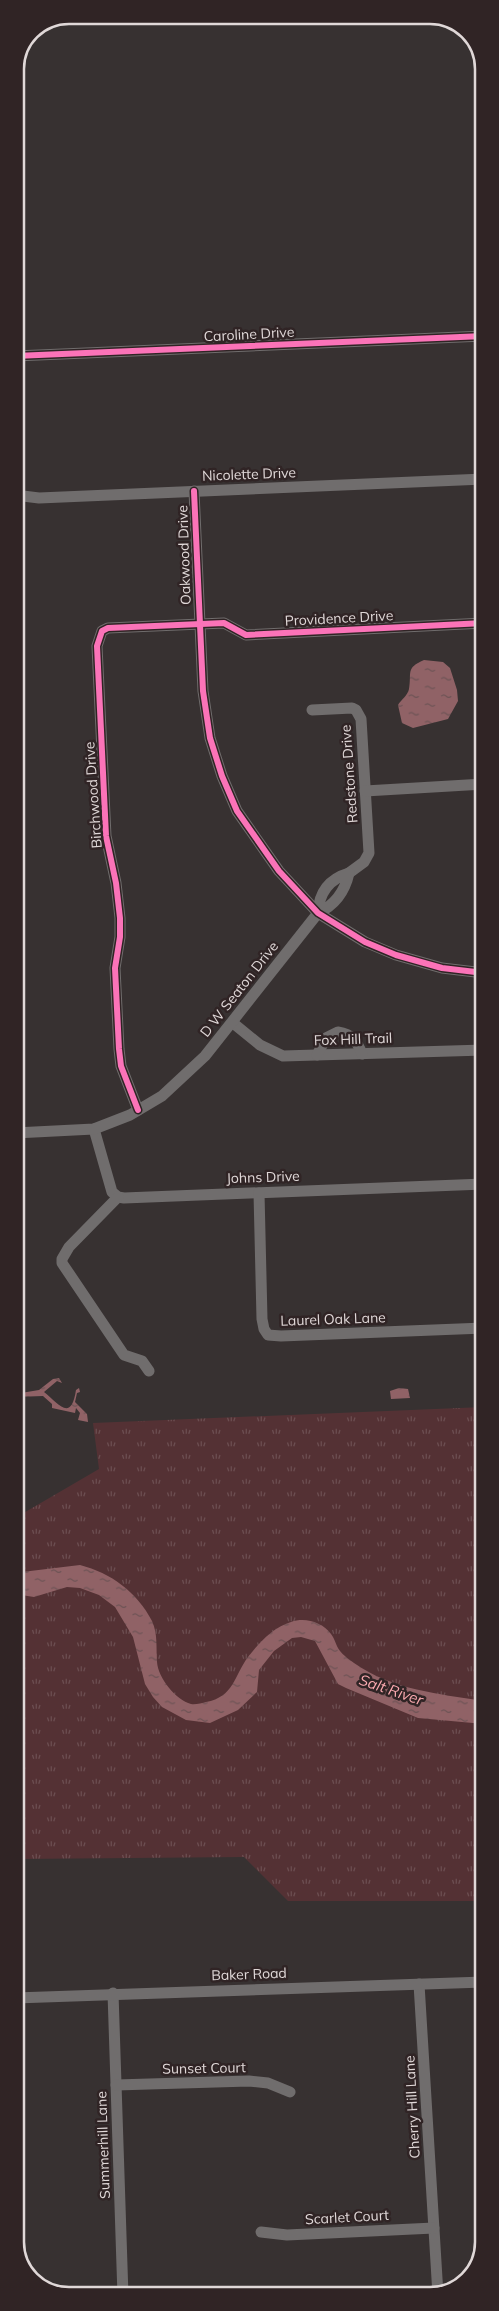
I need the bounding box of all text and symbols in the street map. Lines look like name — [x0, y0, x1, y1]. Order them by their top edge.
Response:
street label: Caroline Drive — [203, 323, 295, 345]
street label: Nicolette Drive — [202, 463, 296, 485]
street label: Oakwood Drive — [173, 505, 195, 605]
street label: Providence Drive — [284, 606, 394, 630]
street label: Redstone Drive — [337, 724, 361, 824]
street label: Birchwood Drive — [80, 741, 106, 849]
street label: D W Seaton Drive — [196, 938, 282, 1040]
street label: Fox Hill Trail — [313, 1029, 393, 1049]
street label: Johns Drive — [226, 1167, 300, 1187]
street label: Laurel Oak Lane — [280, 1308, 386, 1330]
water label: Salt River — [357, 1670, 426, 1710]
street label: Baker Road — [211, 1964, 287, 1984]
street label: Cherry Hill Lane — [400, 2055, 424, 2159]
street label: Sunset Court — [162, 2058, 246, 2078]
street label: Summerhill Lane — [92, 2091, 114, 2199]
street label: Scarlet Court — [305, 2206, 390, 2228]

